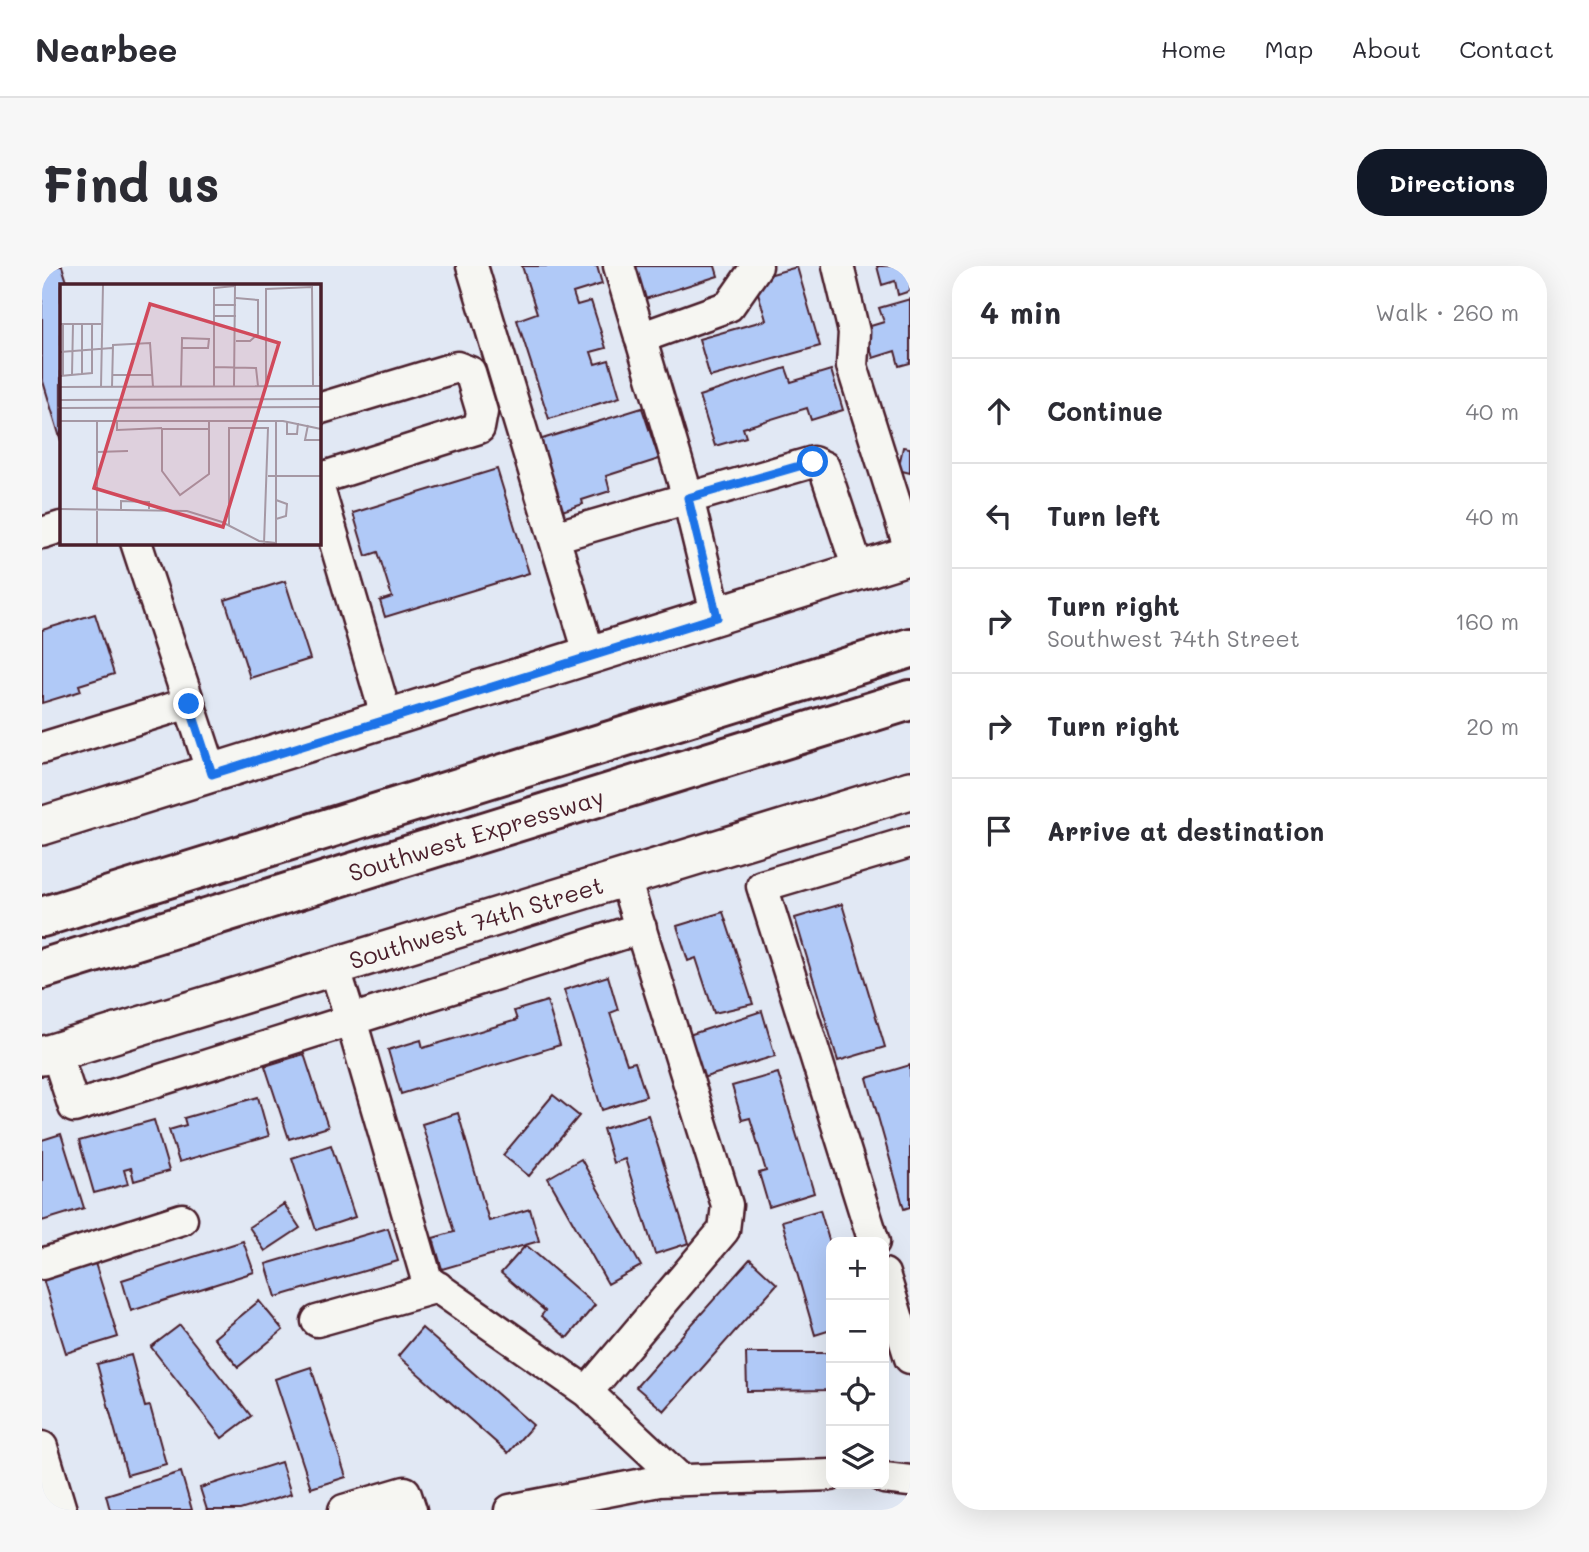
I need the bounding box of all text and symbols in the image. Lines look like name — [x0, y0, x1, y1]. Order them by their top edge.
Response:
text: Nearbee — [35, 27, 178, 70]
text: Home — [1161, 33, 1226, 64]
text: Map — [1264, 33, 1313, 64]
text: About — [1351, 33, 1421, 64]
text: Contact — [1459, 33, 1554, 64]
button: Directions — [1357, 149, 1547, 216]
text: Find us — [42, 151, 220, 214]
inset map — [60, 284, 320, 544]
text: 4 min — [980, 292, 1061, 332]
text: Walk · 260 m — [1375, 297, 1519, 327]
icon: ahead — [980, 392, 1018, 430]
text: Continue — [1047, 394, 1163, 428]
text: 40 m — [1466, 396, 1519, 426]
route start — [797, 446, 828, 477]
icon: left — [980, 497, 1018, 535]
text: Turn left — [1047, 499, 1160, 533]
text: 40 m — [1466, 501, 1519, 531]
text: Turn right — [1047, 589, 1180, 623]
icon: right — [980, 602, 1018, 640]
text: 160 m — [1455, 606, 1519, 636]
text: Southwest 74th Street — [1047, 623, 1300, 653]
route end — [173, 688, 204, 719]
icon: right — [980, 707, 1018, 745]
text: Turn right — [1047, 709, 1180, 743]
text: 20 m — [1466, 711, 1519, 741]
street label: Southwest Expressway — [345, 780, 607, 888]
icon: arrive — [980, 812, 1018, 850]
text: Arrive at destination — [1047, 814, 1324, 848]
street label: Southwest 74th Street — [345, 869, 607, 975]
map controls — [826, 1237, 889, 1489]
button: + — [826, 1237, 889, 1300]
button: − — [826, 1300, 889, 1363]
button: locate — [826, 1363, 889, 1426]
button: layers — [826, 1426, 889, 1489]

